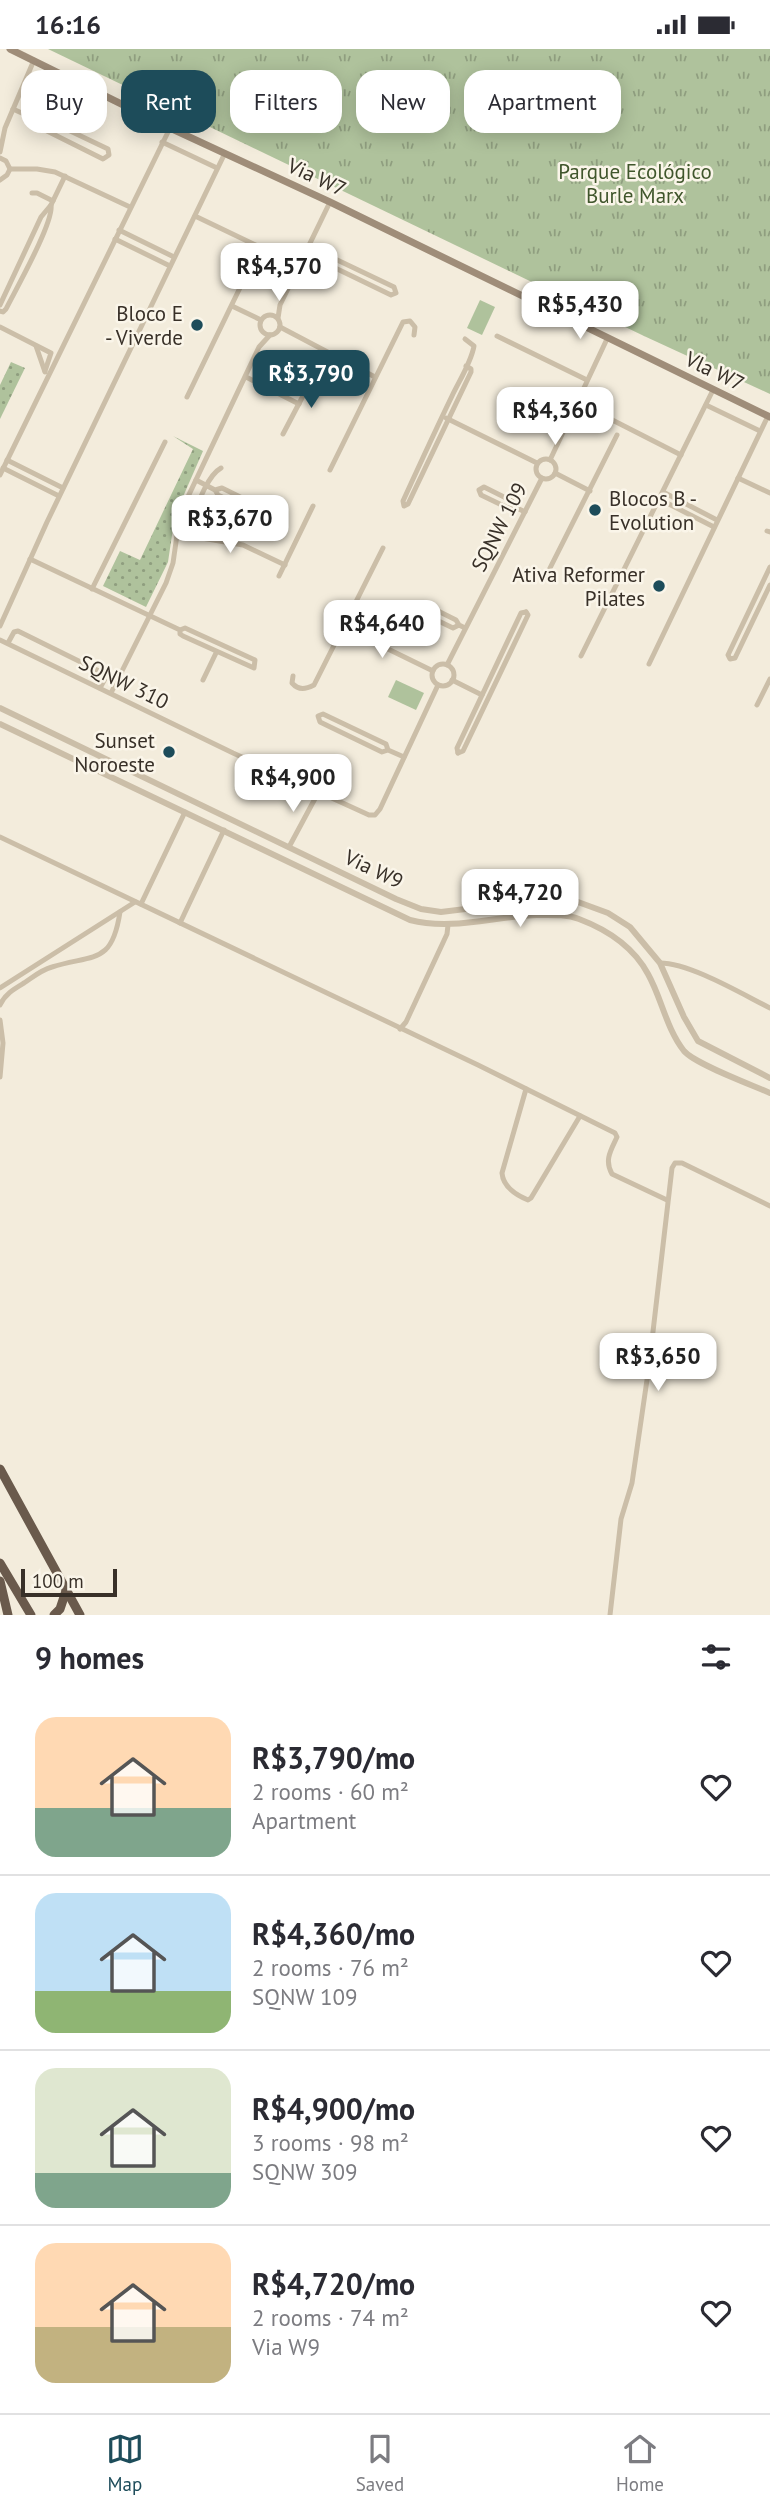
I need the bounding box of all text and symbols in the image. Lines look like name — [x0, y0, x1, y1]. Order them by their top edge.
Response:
text: 16:16 — [35, 8, 101, 41]
chip: Buy — [21, 70, 107, 133]
chip: Rent — [121, 70, 216, 133]
chip: Filters — [230, 70, 342, 133]
chip: New — [356, 70, 450, 133]
chip: Apartment — [464, 70, 621, 133]
street label: Via W7 — [282, 151, 351, 202]
park label: Parque Ecológico Burle Marx — [558, 158, 712, 209]
pin: R$4,570 — [214, 243, 344, 303]
text: R$4,570 — [237, 251, 321, 280]
pin: R$5,430 — [515, 281, 645, 341]
text: R$5,430 — [538, 289, 622, 318]
place label: Bloco E - Viverde — [105, 300, 183, 351]
marker: Bloco E - Viverde — [189, 317, 205, 333]
street label: Vla W7 — [680, 345, 749, 397]
pin: R$3,790 — [246, 351, 376, 410]
text: R$3,790 — [269, 358, 353, 387]
pin: R$4,360 — [490, 387, 620, 447]
text: R$4,360 — [513, 395, 597, 424]
street label: SQNW 109 — [465, 478, 533, 576]
place label: Blocos B - Evolution — [609, 485, 697, 536]
pin: R$3,670 — [165, 496, 295, 555]
marker: Blocos B - Evolution — [587, 502, 603, 518]
text: R$3,670 — [188, 503, 272, 532]
place label: Ativa Reformer Pilates — [512, 561, 645, 612]
marker: Ativa Reformer Pilates — [651, 578, 667, 594]
pin: R$4,640 — [317, 601, 447, 660]
text: R$4,640 — [340, 608, 424, 637]
street label: SQNW 310 — [75, 649, 173, 715]
place label: Sunset Noroeste — [74, 727, 155, 778]
marker: Sunset Noroeste — [161, 744, 177, 760]
pin: R$4,900 — [228, 755, 358, 814]
text: R$4,900 — [251, 762, 335, 791]
street label: Via W9 — [339, 843, 408, 895]
pin: R$4,720 — [455, 869, 585, 929]
text: R$4,720 — [478, 877, 562, 906]
pin: R$3,650 — [593, 1333, 723, 1393]
text: R$3,650 — [616, 1341, 700, 1370]
scale bar — [21, 1566, 117, 1598]
text: 100 m — [32, 1569, 84, 1593]
text: 9 homes — [35, 1638, 144, 1677]
icon: filters — [697, 1638, 735, 1676]
text: R$3,790/mo — [252, 1738, 415, 1777]
icon: home — [91, 1745, 175, 1829]
icon: heart — [697, 1768, 735, 1806]
text: 2 rooms · 60 m² — [252, 1777, 409, 1806]
text: Apartment — [252, 1806, 356, 1835]
text: R$4,360/mo — [252, 1914, 415, 1953]
icon: home — [91, 1921, 175, 2005]
icon: heart — [697, 1944, 735, 1982]
text: 2 rooms · 76 m² — [252, 1953, 409, 1982]
text: SQNW 109 — [252, 1982, 358, 2011]
text: R$4,900/mo — [252, 2089, 415, 2128]
icon: home — [91, 2096, 175, 2180]
icon: heart — [697, 2119, 735, 2157]
text: 3 rooms · 98 m² — [252, 2128, 409, 2157]
text: SQNW 309 — [252, 2157, 358, 2186]
text: R$4,720/mo — [252, 2264, 415, 2303]
icon: home — [91, 2271, 175, 2355]
icon: heart — [697, 2294, 735, 2332]
text: 2 rooms · 74 m² — [252, 2303, 409, 2332]
text: Via W9 — [252, 2332, 320, 2361]
tab: Map — [106, 2430, 144, 2496]
tab: Saved — [356, 2430, 404, 2496]
tab: Home — [616, 2430, 664, 2496]

